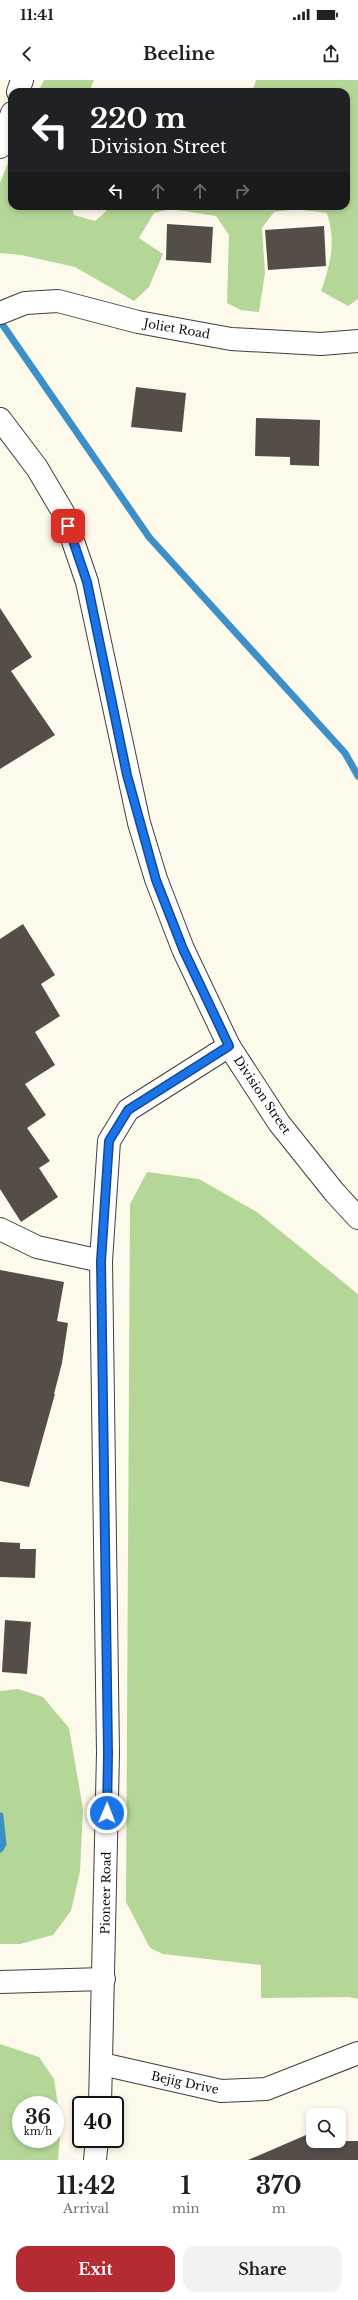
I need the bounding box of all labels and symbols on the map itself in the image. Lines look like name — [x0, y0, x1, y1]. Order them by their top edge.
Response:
street label: Joliet Road — [141, 315, 211, 342]
pin — [51, 509, 85, 543]
street label: Division Street — [231, 1053, 294, 1137]
position arrow — [86, 1792, 128, 1834]
street label: Pioneer Road — [97, 1851, 114, 1935]
street label: Bejig Drive — [150, 2068, 220, 2097]
speed limit sign: 40 — [72, 2096, 124, 2148]

